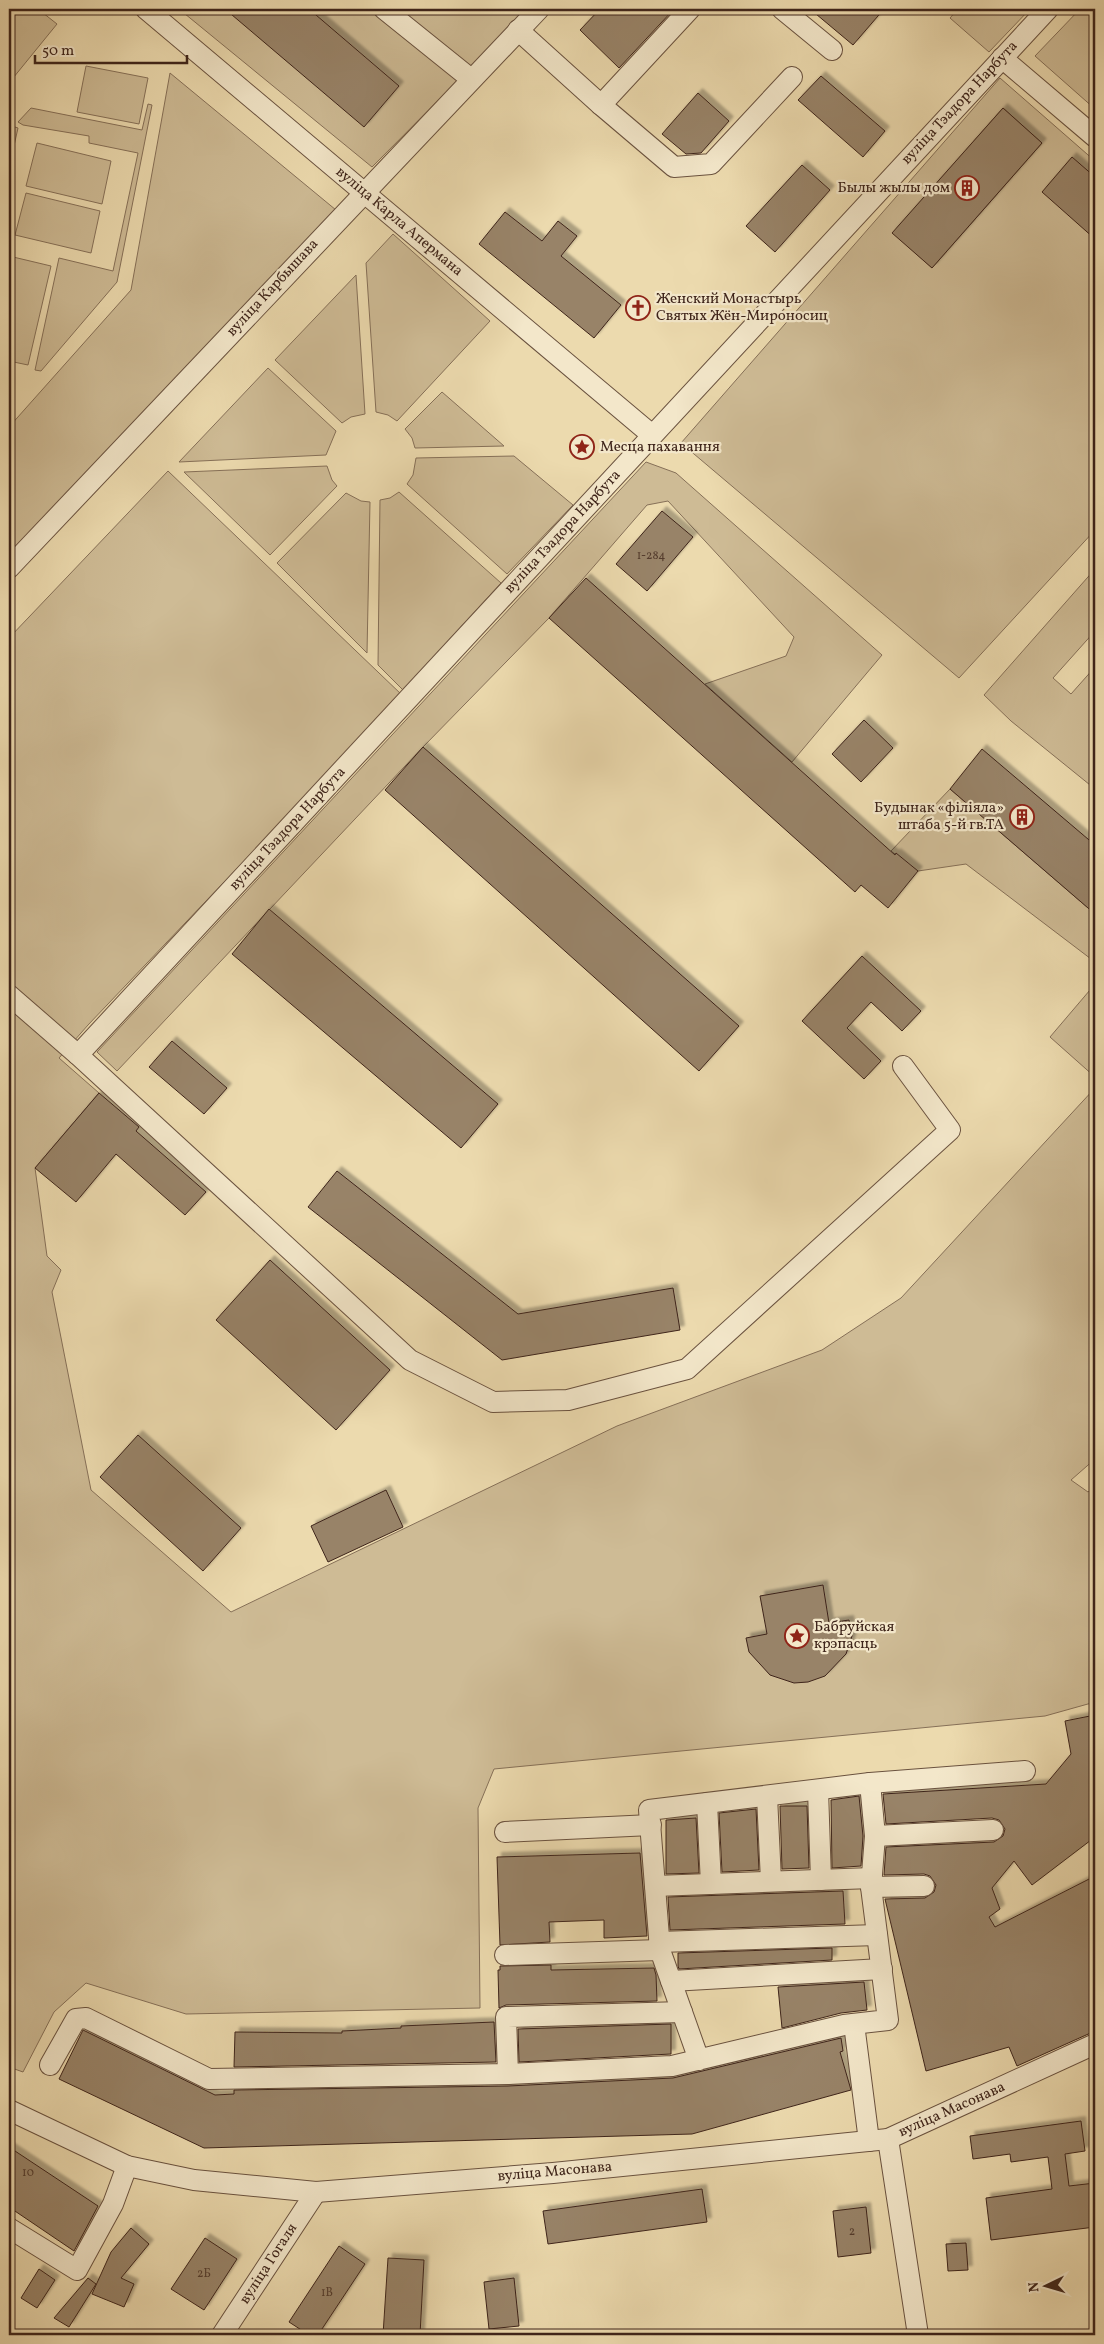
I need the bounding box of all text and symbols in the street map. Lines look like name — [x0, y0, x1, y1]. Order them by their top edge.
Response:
scale bar — [35, 32, 188, 64]
street label: вуліца Тэадора Нарбута — [897, 36, 1023, 170]
text: 50 m — [42, 41, 74, 62]
street label: вуліца Карла Апермана — [331, 162, 467, 282]
building icon: Былы жылы дом — [954, 175, 980, 201]
place label: Былы жылы дом — [838, 178, 950, 199]
street label: вуліца Карбышава — [222, 235, 324, 341]
place label: Женский Монастырь Святых Жён-Мироносиц — [656, 289, 829, 327]
church icon: Женский Монастырь Святых Жён-Мироносиц — [625, 295, 651, 321]
place icon: Месца пахавання — [569, 434, 595, 460]
place label: Месца пахавання — [600, 437, 720, 458]
street label: вуліца Тэадора Нарбута — [500, 465, 626, 599]
house number: 1-284 — [637, 548, 665, 564]
street label: вуліца Тэадора Нарбута — [225, 762, 351, 896]
place label: Будынак «філіяла» штаба 5-й гв.ТА — [874, 798, 1004, 836]
building icon: Будынак «філіяла» штаба 5-й гв.ТА — [1009, 804, 1035, 830]
place label: Бабруйская крэпасць — [814, 1617, 895, 1655]
place icon: Бабруйская крэпасць — [784, 1623, 810, 1649]
street label: вуліца Масонава — [895, 2077, 1009, 2143]
street label: вуліца Масонава — [497, 2157, 613, 2187]
house number: 10 — [22, 2165, 34, 2181]
street label: вуліца Гогаля — [235, 2219, 303, 2309]
house number: 2 — [849, 2224, 855, 2240]
north arrow — [1022, 2262, 1072, 2312]
house number: 2Б — [197, 2266, 211, 2282]
text: N — [1025, 2281, 1044, 2293]
house number: 1В — [321, 2285, 333, 2301]

